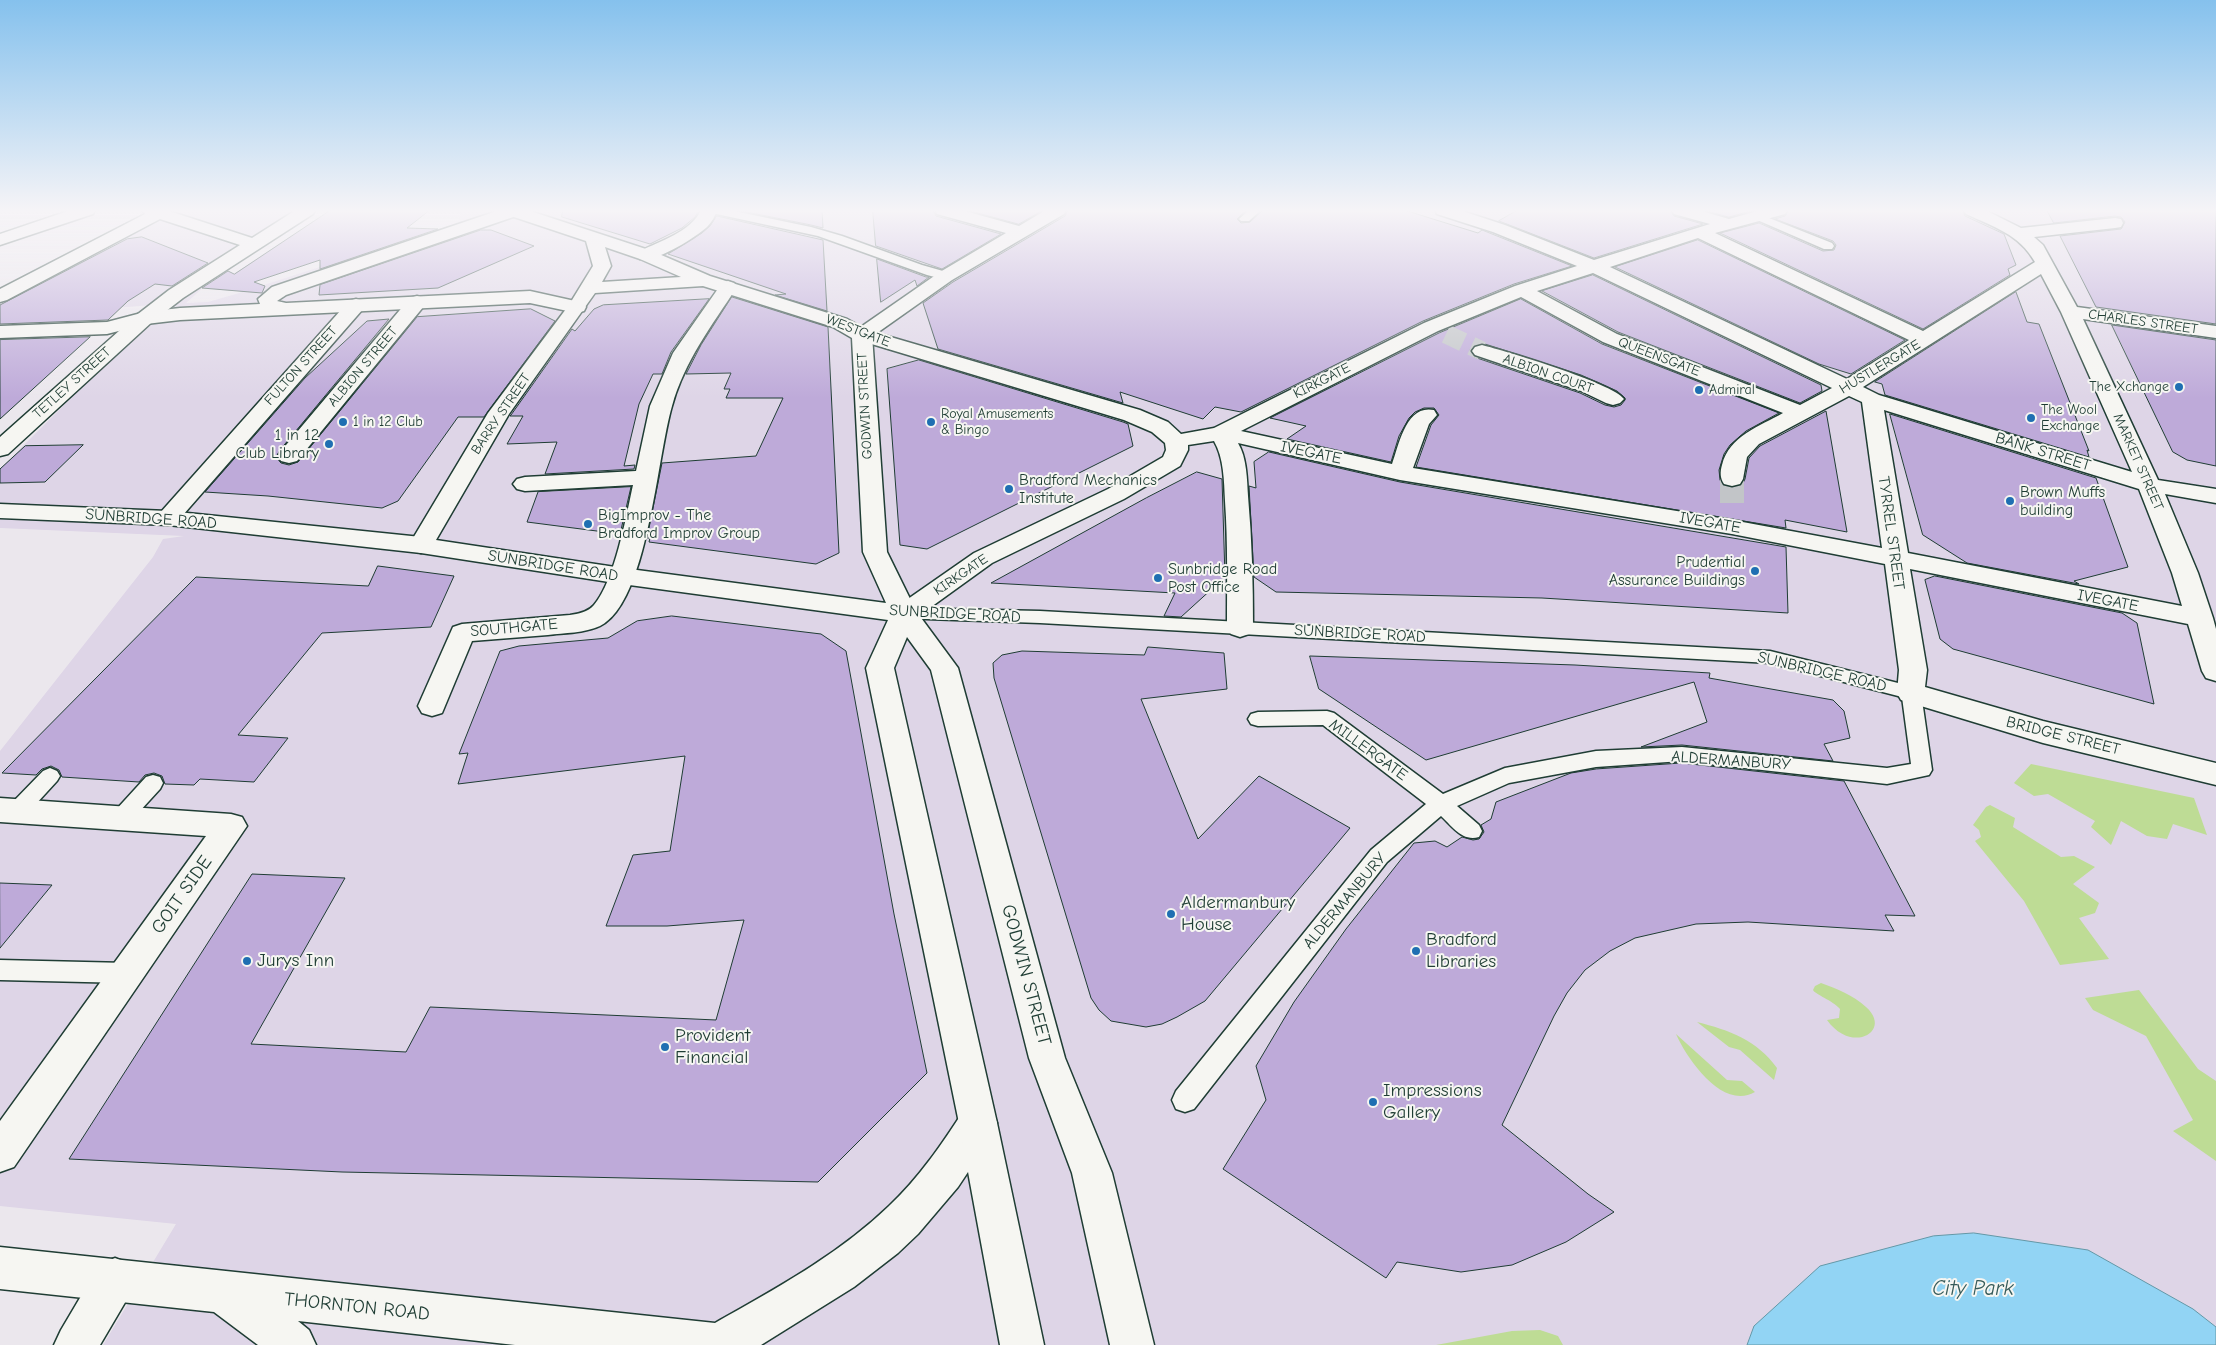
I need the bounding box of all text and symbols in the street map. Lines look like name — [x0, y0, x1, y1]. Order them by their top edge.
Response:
street label: CHARLES STREET — [2087, 306, 2199, 338]
street label: WESTGATE — [823, 311, 893, 351]
street label: FULTON STREET — [261, 323, 341, 409]
street label: ALBION STREET — [325, 324, 401, 410]
street label: QUEENSGATE — [1616, 334, 1702, 380]
street label: HUSTLERGATE — [1836, 336, 1924, 398]
street label: TETLEY STREET — [30, 344, 114, 422]
street label: ALBION COURT — [1500, 351, 1596, 397]
street label: GODWIN STREET — [854, 352, 876, 460]
street label: KIRKGATE — [1291, 359, 1353, 403]
street label: BARRY STREET — [468, 370, 534, 458]
place label: The Xchange — [2089, 379, 2169, 395]
marker: The Xchange — [2173, 381, 2185, 393]
place label: Admiral — [1709, 382, 1755, 398]
marker: Admiral — [1693, 384, 1705, 396]
place label: The Wool Exchange — [2041, 402, 2099, 434]
place label: Royal Amusements & Bingo — [941, 406, 1053, 438]
street label: MARKET STREET — [2109, 411, 2167, 513]
marker: The Wool Exchange — [2025, 412, 2037, 424]
place label: 1 in 12 Club — [353, 414, 423, 430]
marker: 1 in 12 Club — [337, 416, 349, 428]
marker: Royal Amusements & Bingo — [925, 416, 937, 428]
place label: 1 in 12 Club Library — [236, 425, 319, 463]
street label: BANK STREET — [1993, 428, 2093, 476]
street label: IVEGATE — [1279, 437, 1343, 469]
marker: 1 in 12 Club Library — [323, 438, 335, 450]
place label: Bradford Mechanics Institute — [1019, 470, 1157, 508]
street label: TYRREL STREET — [1874, 475, 1908, 591]
place label: Brown Muffs building — [2020, 482, 2105, 520]
marker: Bradford Mechanics Institute — [1003, 483, 1015, 495]
marker: Brown Muffs building — [2004, 495, 2016, 507]
street label: SUNBRIDGE ROAD — [85, 505, 217, 533]
place label: BigImprov - The Bradford Improv Group — [598, 505, 760, 543]
street label: IVEGATE — [1678, 508, 1742, 538]
marker: BigImprov - The Bradford Improv Group — [582, 518, 594, 530]
street label: SUNBRIDGE ROAD — [486, 546, 620, 586]
street label: KIRKGATE — [931, 551, 991, 599]
place label: Prudential Assurance Buildings — [1609, 552, 1745, 590]
place label: Sunbridge Road Post Office — [1168, 559, 1277, 597]
marker: Prudential Assurance Buildings — [1749, 565, 1761, 577]
marker: Sunbridge Road Post Office — [1152, 572, 1164, 584]
street label: IVEGATE — [2076, 586, 2140, 616]
street label: SUNBRIDGE ROAD — [889, 601, 1021, 627]
street label: SOUTHGATE — [470, 615, 558, 641]
street label: SUNBRIDGE ROAD — [1294, 621, 1426, 647]
street label: SUNBRIDGE ROAD — [1756, 648, 1888, 696]
street label: BRIDGE STREET — [2004, 713, 2122, 759]
street label: MILLERGATE — [1325, 715, 1411, 785]
street label: ALDERMANBURY — [1671, 747, 1791, 775]
street label: ALDERMANBURY — [1299, 849, 1391, 953]
street label: GOIT SIDE — [147, 851, 217, 939]
place label: Aldermanbury House — [1181, 892, 1295, 936]
street label: GODWIN STREET — [996, 902, 1056, 1048]
marker: Aldermanbury House — [1165, 908, 1177, 920]
place label: Bradford Libraries — [1426, 929, 1497, 973]
marker: Bradford Libraries — [1410, 945, 1422, 957]
place label: Jurys Inn — [257, 950, 334, 972]
marker: Jurys Inn — [241, 955, 253, 967]
place label: Provident Financial — [675, 1025, 750, 1069]
marker: Provident Financial — [659, 1041, 671, 1053]
place label: Impressions Gallery — [1383, 1080, 1482, 1124]
marker: Impressions Gallery — [1367, 1096, 1379, 1108]
water label: City Park — [1932, 1276, 2014, 1302]
street label: THORNTON ROAD — [283, 1288, 431, 1326]

